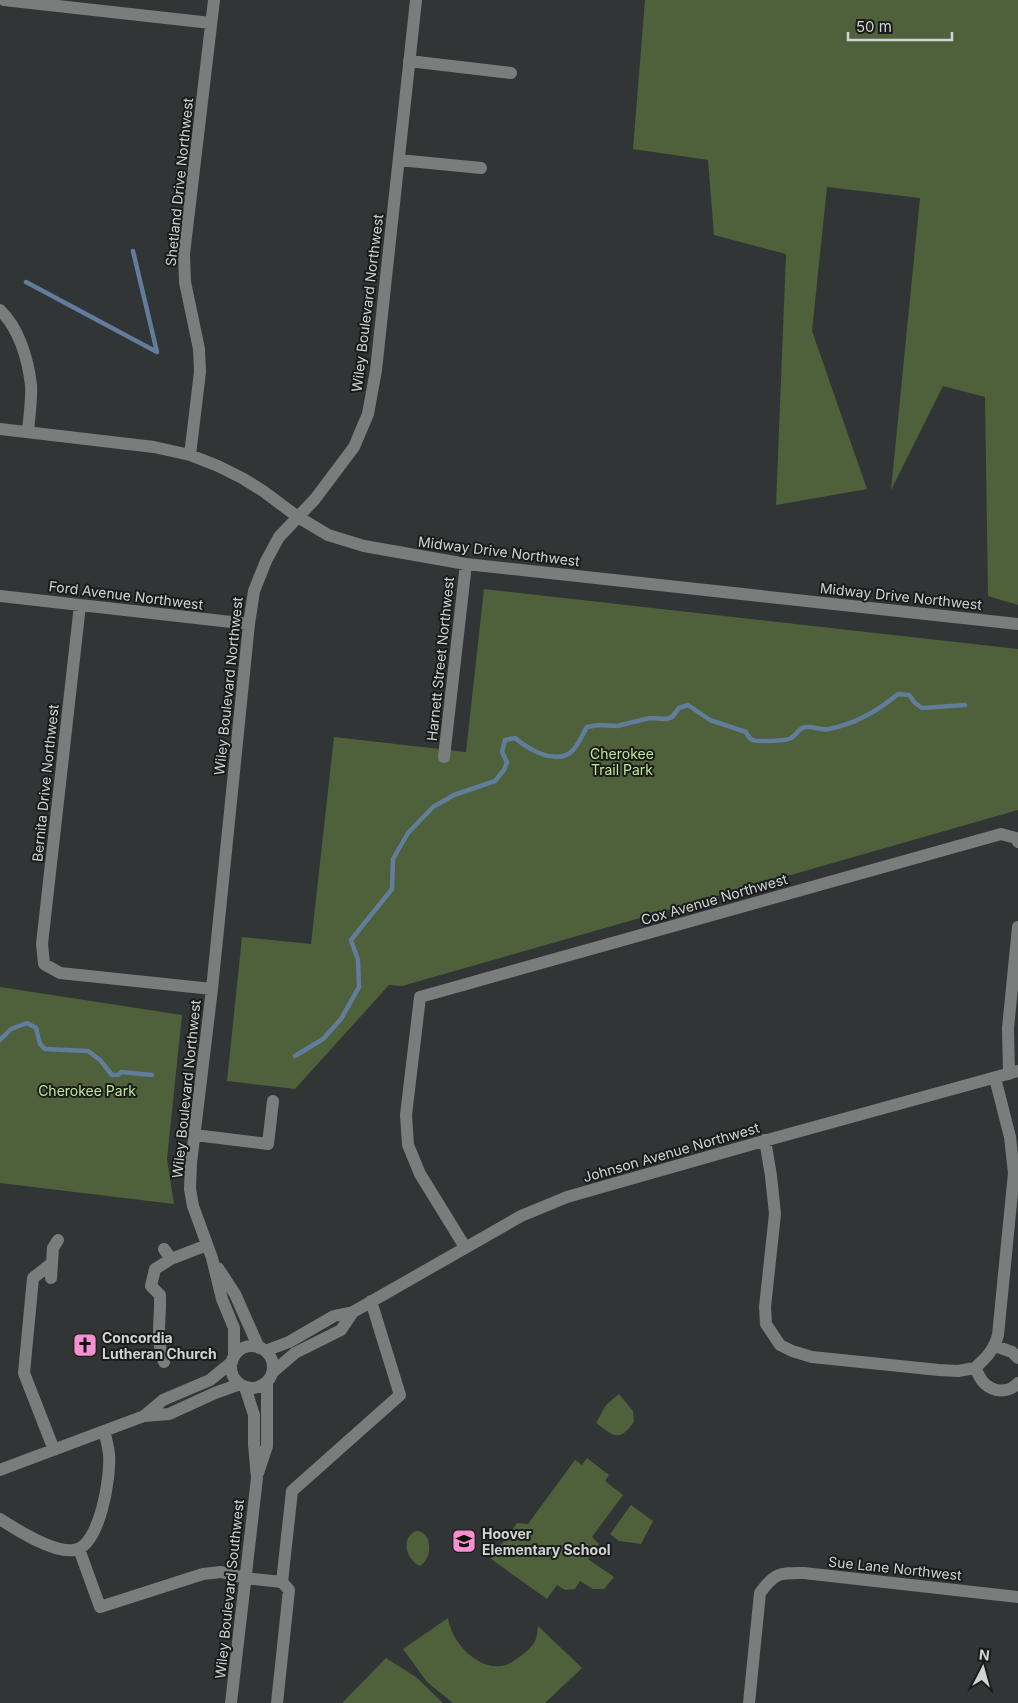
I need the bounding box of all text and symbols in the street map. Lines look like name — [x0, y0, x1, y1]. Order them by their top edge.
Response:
scale bar — [848, 10, 952, 42]
text: 50 m — [856, 17, 892, 36]
street label: Shetland Drive Northwest — [162, 96, 196, 267]
street label: Wiley Boulevard Northwest — [348, 213, 386, 393]
street label: Midway Drive Northwest — [417, 533, 581, 569]
street label: Harnett Street Northwest — [423, 576, 457, 742]
street label: Ford Avenue Northwest — [48, 577, 205, 613]
street label: Midway Drive Northwest — [819, 579, 983, 613]
street label: Wiley Boulevard Northwest — [210, 596, 246, 776]
street label: Bernita Drive Northwest — [28, 703, 62, 863]
park label: Cherokee Trail Park — [590, 745, 654, 778]
street label: Cox Avenue Northwest — [639, 870, 790, 928]
street label: Wiley Boulevard Northwest — [168, 999, 204, 1179]
park label: Cherokee Park — [38, 1082, 136, 1099]
street label: Johnson Avenue Northwest — [581, 1119, 762, 1185]
place label: Concordia Lutheran Church — [102, 1329, 217, 1362]
church icon: Concordia Lutheran Church — [72, 1332, 98, 1358]
street label: Wiley Boulevard Southwest — [211, 1498, 247, 1680]
place label: Hoover Elementary School — [482, 1525, 611, 1558]
school or university icon: Hoover Elementary School — [451, 1528, 477, 1554]
street label: Sue Lane Northwest — [827, 1553, 963, 1584]
north arrow — [958, 1643, 1008, 1693]
text: N — [978, 1646, 991, 1664]

